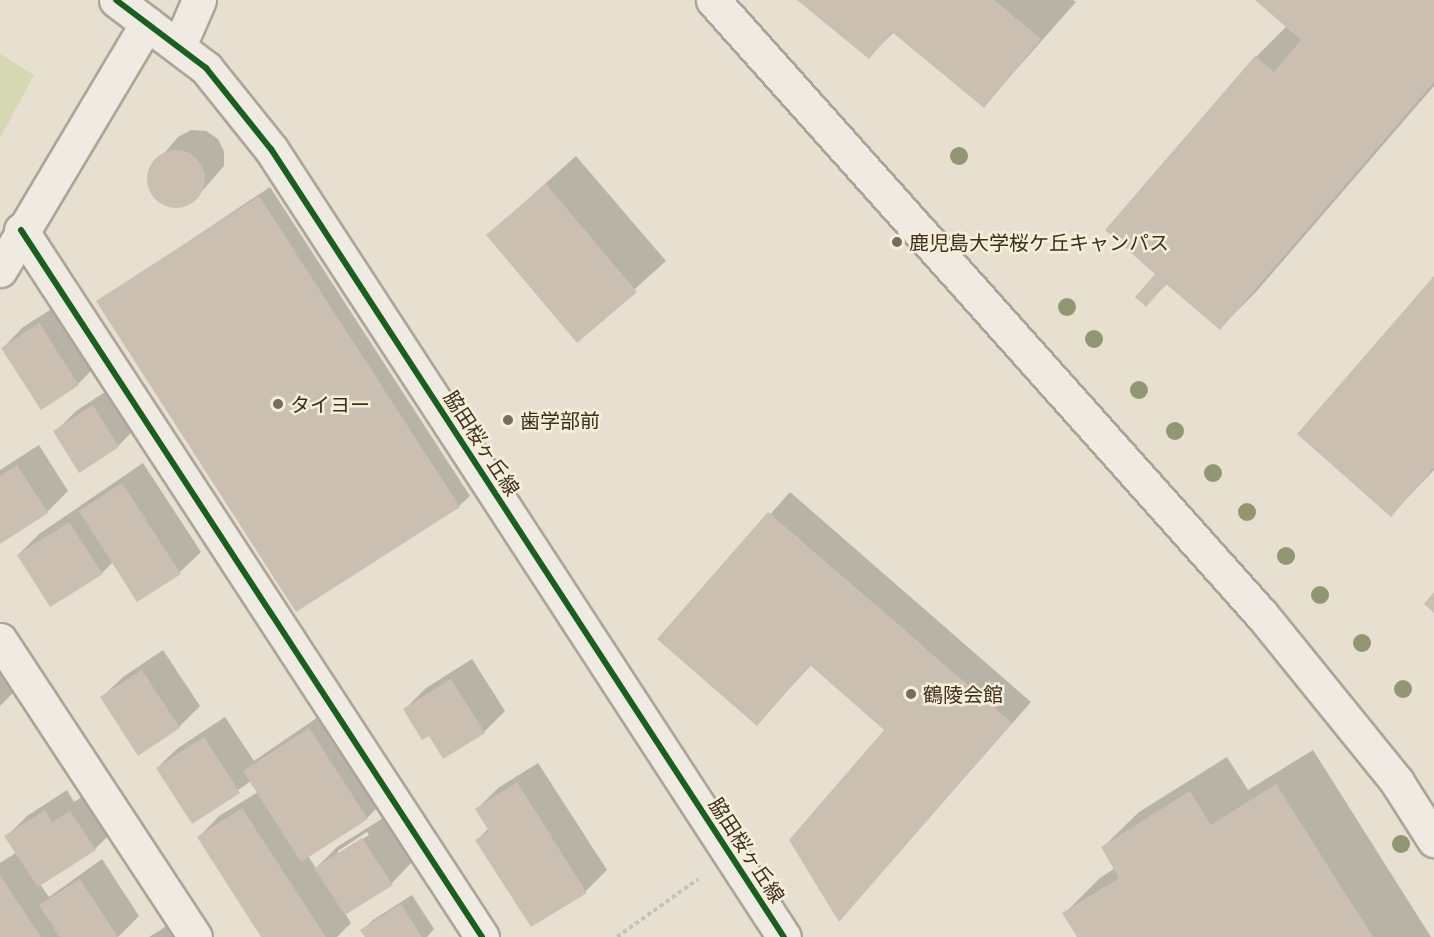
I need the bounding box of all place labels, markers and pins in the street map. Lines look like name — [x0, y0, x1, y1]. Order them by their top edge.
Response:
place label: 鹿児島大学桜ケ丘キャンパス — [909, 230, 1169, 254]
marker: 鹿児島大学桜ケ丘キャンパス — [890, 235, 904, 249]
place label: タイヨー — [290, 392, 370, 416]
marker: タイヨー — [271, 397, 285, 411]
place label: 歯学部前 — [520, 408, 600, 432]
marker: 歯学部前 — [501, 413, 515, 427]
place label: 鶴陵会館 — [923, 682, 1003, 706]
marker: 鶴陵会館 — [904, 687, 918, 701]

